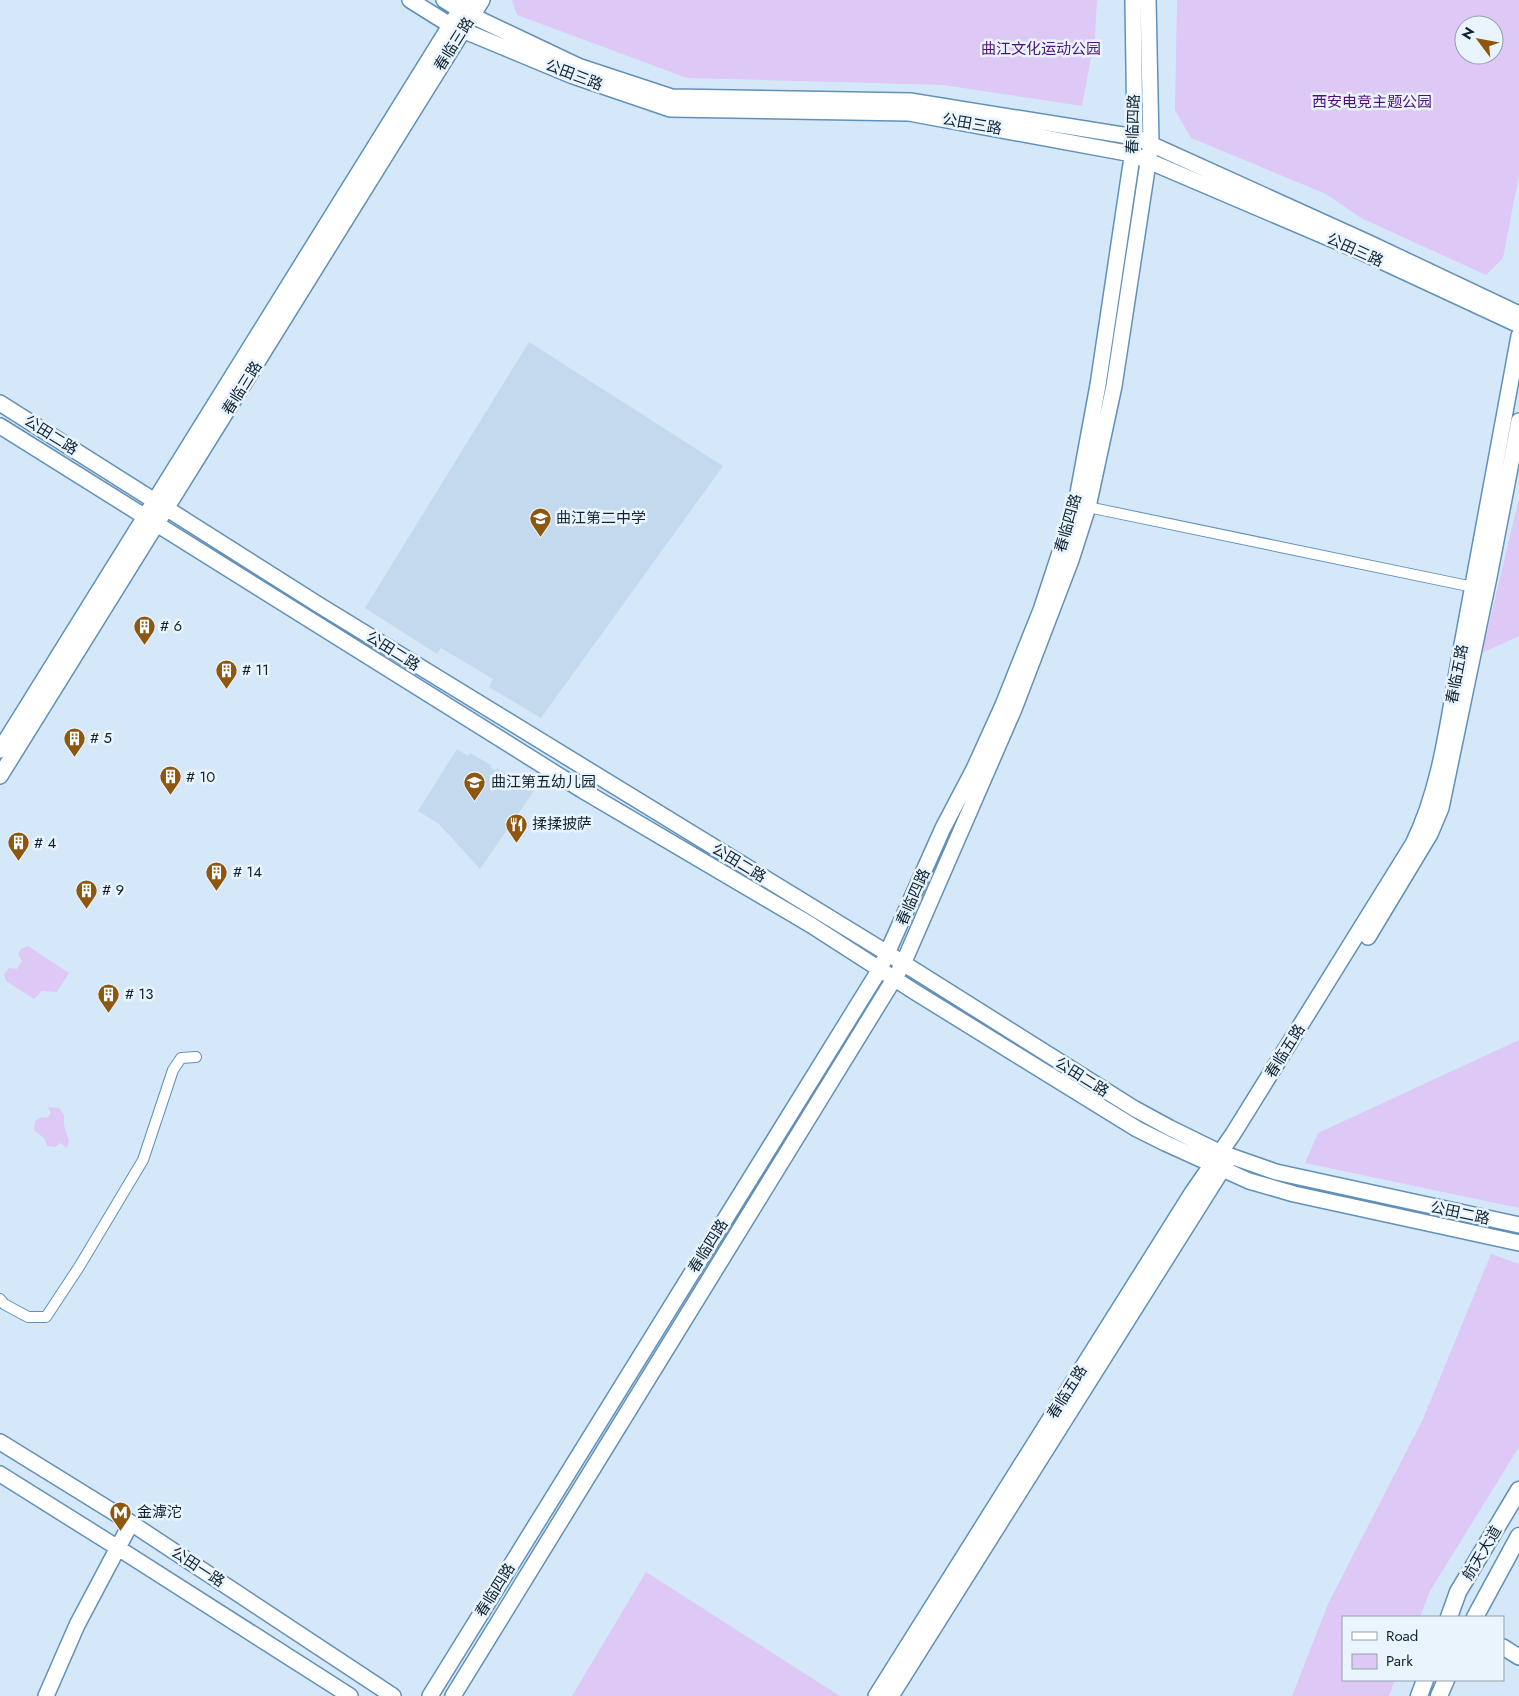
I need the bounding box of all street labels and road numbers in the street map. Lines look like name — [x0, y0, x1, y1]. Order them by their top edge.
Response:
street label: 春临三路 — [429, 13, 479, 75]
street label: 公田三路 — [542, 54, 606, 96]
street label: 春临四路 — [1121, 94, 1145, 154]
street label: 公田三路 — [941, 108, 1003, 140]
street label: 公田三路 — [1323, 228, 1387, 272]
street label: 春临三路 — [217, 357, 267, 419]
street label: 公田二路 — [20, 410, 82, 460]
street label: 春临四路 — [1049, 491, 1087, 555]
street label: 公田二路 — [362, 626, 424, 676]
street label: 春临五路 — [1440, 642, 1474, 706]
street label: 公田二路 — [708, 838, 770, 888]
street label: 春临四路 — [891, 865, 935, 929]
street label: 春临五路 — [1260, 1020, 1310, 1082]
street label: 公田二路 — [1051, 1052, 1113, 1102]
street label: 公田二路 — [1428, 1196, 1492, 1230]
street label: 春临四路 — [683, 1215, 733, 1277]
street label: 春临五路 — [1042, 1361, 1092, 1423]
street label: 航天大道 — [1457, 1522, 1507, 1584]
street label: 公田一路 — [167, 1541, 229, 1593]
street label: 春临四路 — [470, 1559, 520, 1621]

